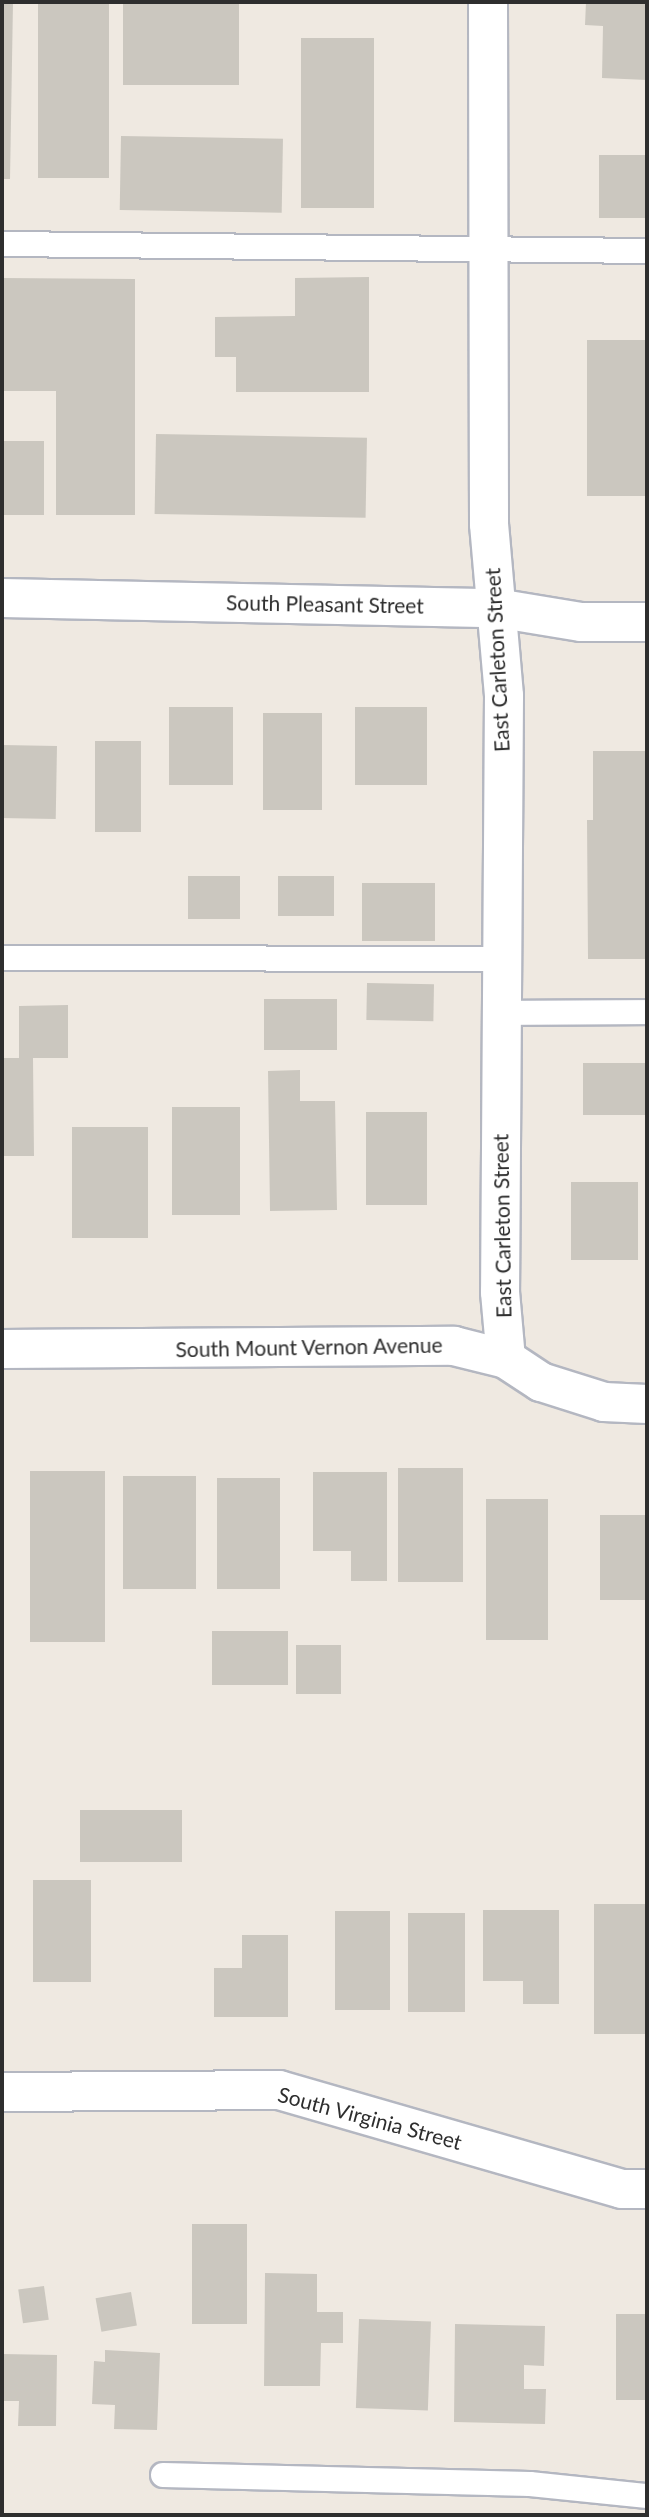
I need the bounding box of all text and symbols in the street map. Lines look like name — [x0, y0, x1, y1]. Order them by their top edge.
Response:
street label: East Carleton Street — [480, 567, 514, 753]
street label: South Pleasant Street — [226, 590, 424, 618]
street label: East Carleton Street — [488, 1134, 516, 1318]
street label: South Mount Vernon Avenue — [175, 1332, 443, 1362]
street label: South Virginia Street — [275, 2081, 465, 2155]

